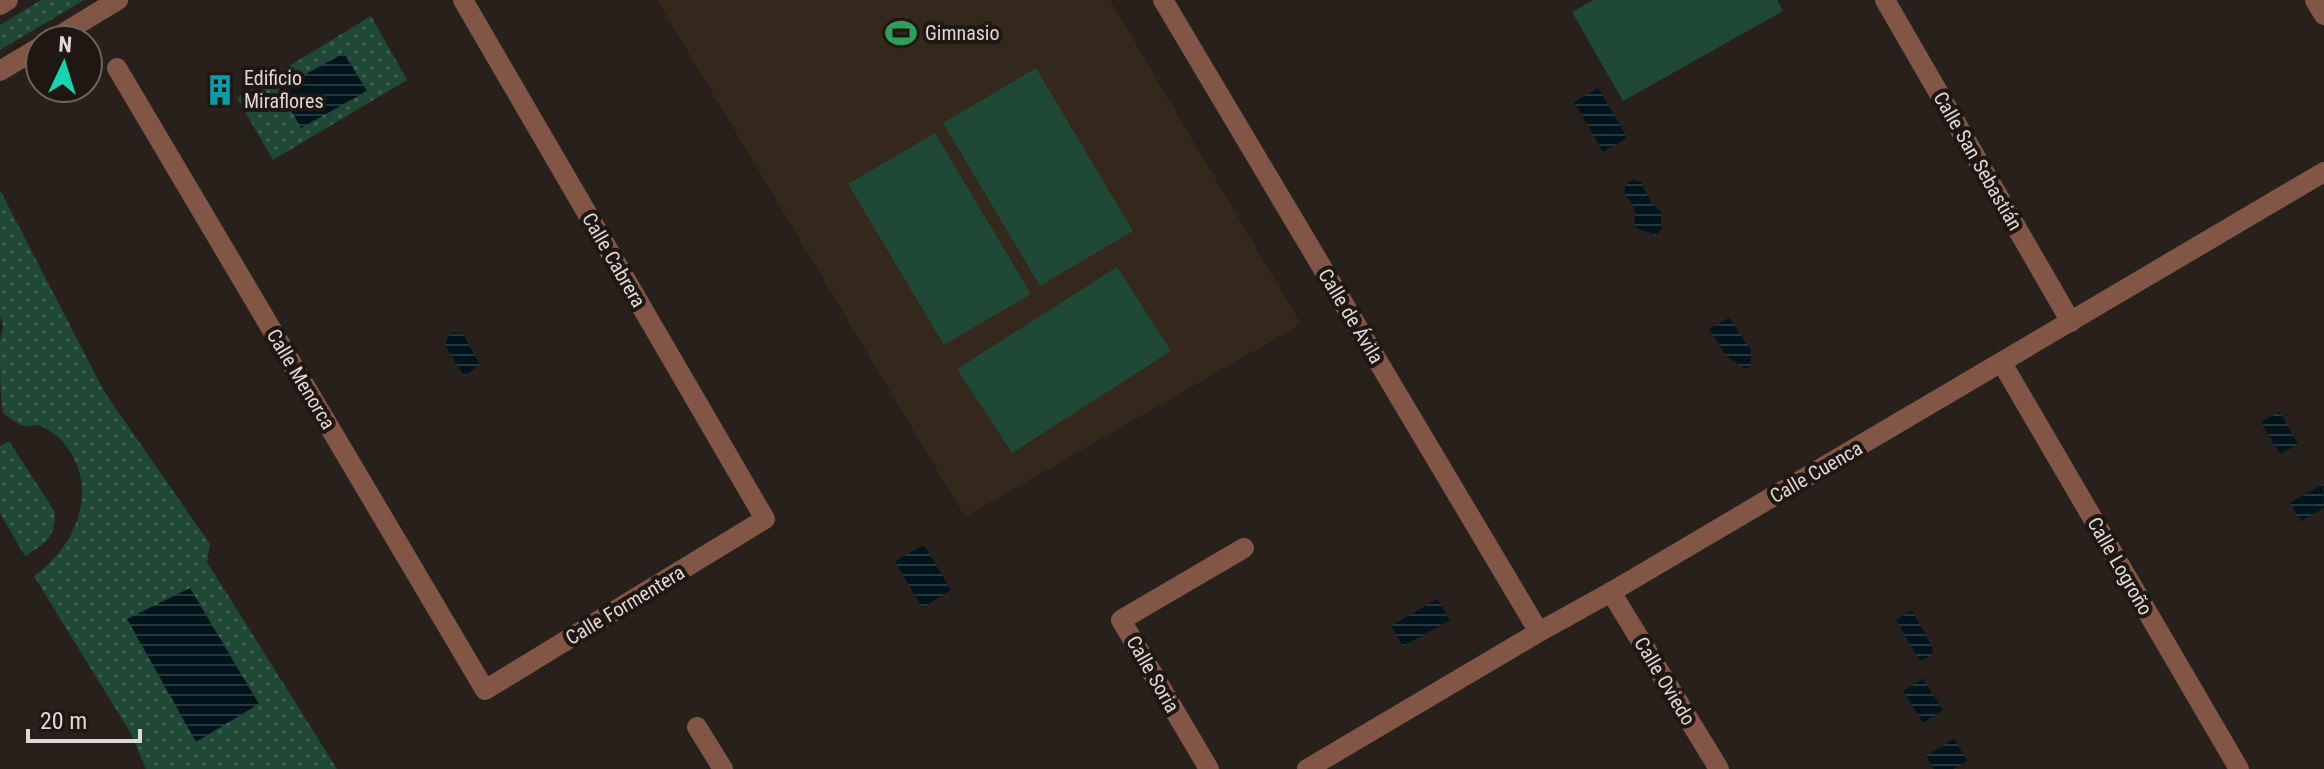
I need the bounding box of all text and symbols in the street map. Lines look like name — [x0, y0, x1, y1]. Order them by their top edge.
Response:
sports icon: Gimnasio — [884, 16, 918, 50]
place label: Gimnasio — [925, 21, 999, 45]
north arrow — [24, 24, 104, 104]
text: N — [58, 32, 73, 57]
place label: Edificio Miraflores — [244, 66, 324, 113]
building icon: Edificio Miraflores — [203, 73, 237, 107]
street label: Calle San Sebastián — [1929, 87, 2027, 235]
street label: Calle Cabrera — [577, 208, 651, 312]
street label: Calle de Ávila — [1313, 264, 1389, 368]
street label: Calle Menorca — [262, 324, 340, 434]
street label: Calle Cuenca — [1765, 436, 1867, 508]
street label: Calle Logroño — [2082, 513, 2158, 619]
street label: Calle Formentera — [561, 560, 689, 650]
street label: Calle Soria — [1121, 631, 1185, 717]
street label: Calle Oviedo — [1629, 633, 1701, 729]
scale bar — [28, 693, 140, 743]
text: 20 m — [40, 707, 87, 735]

